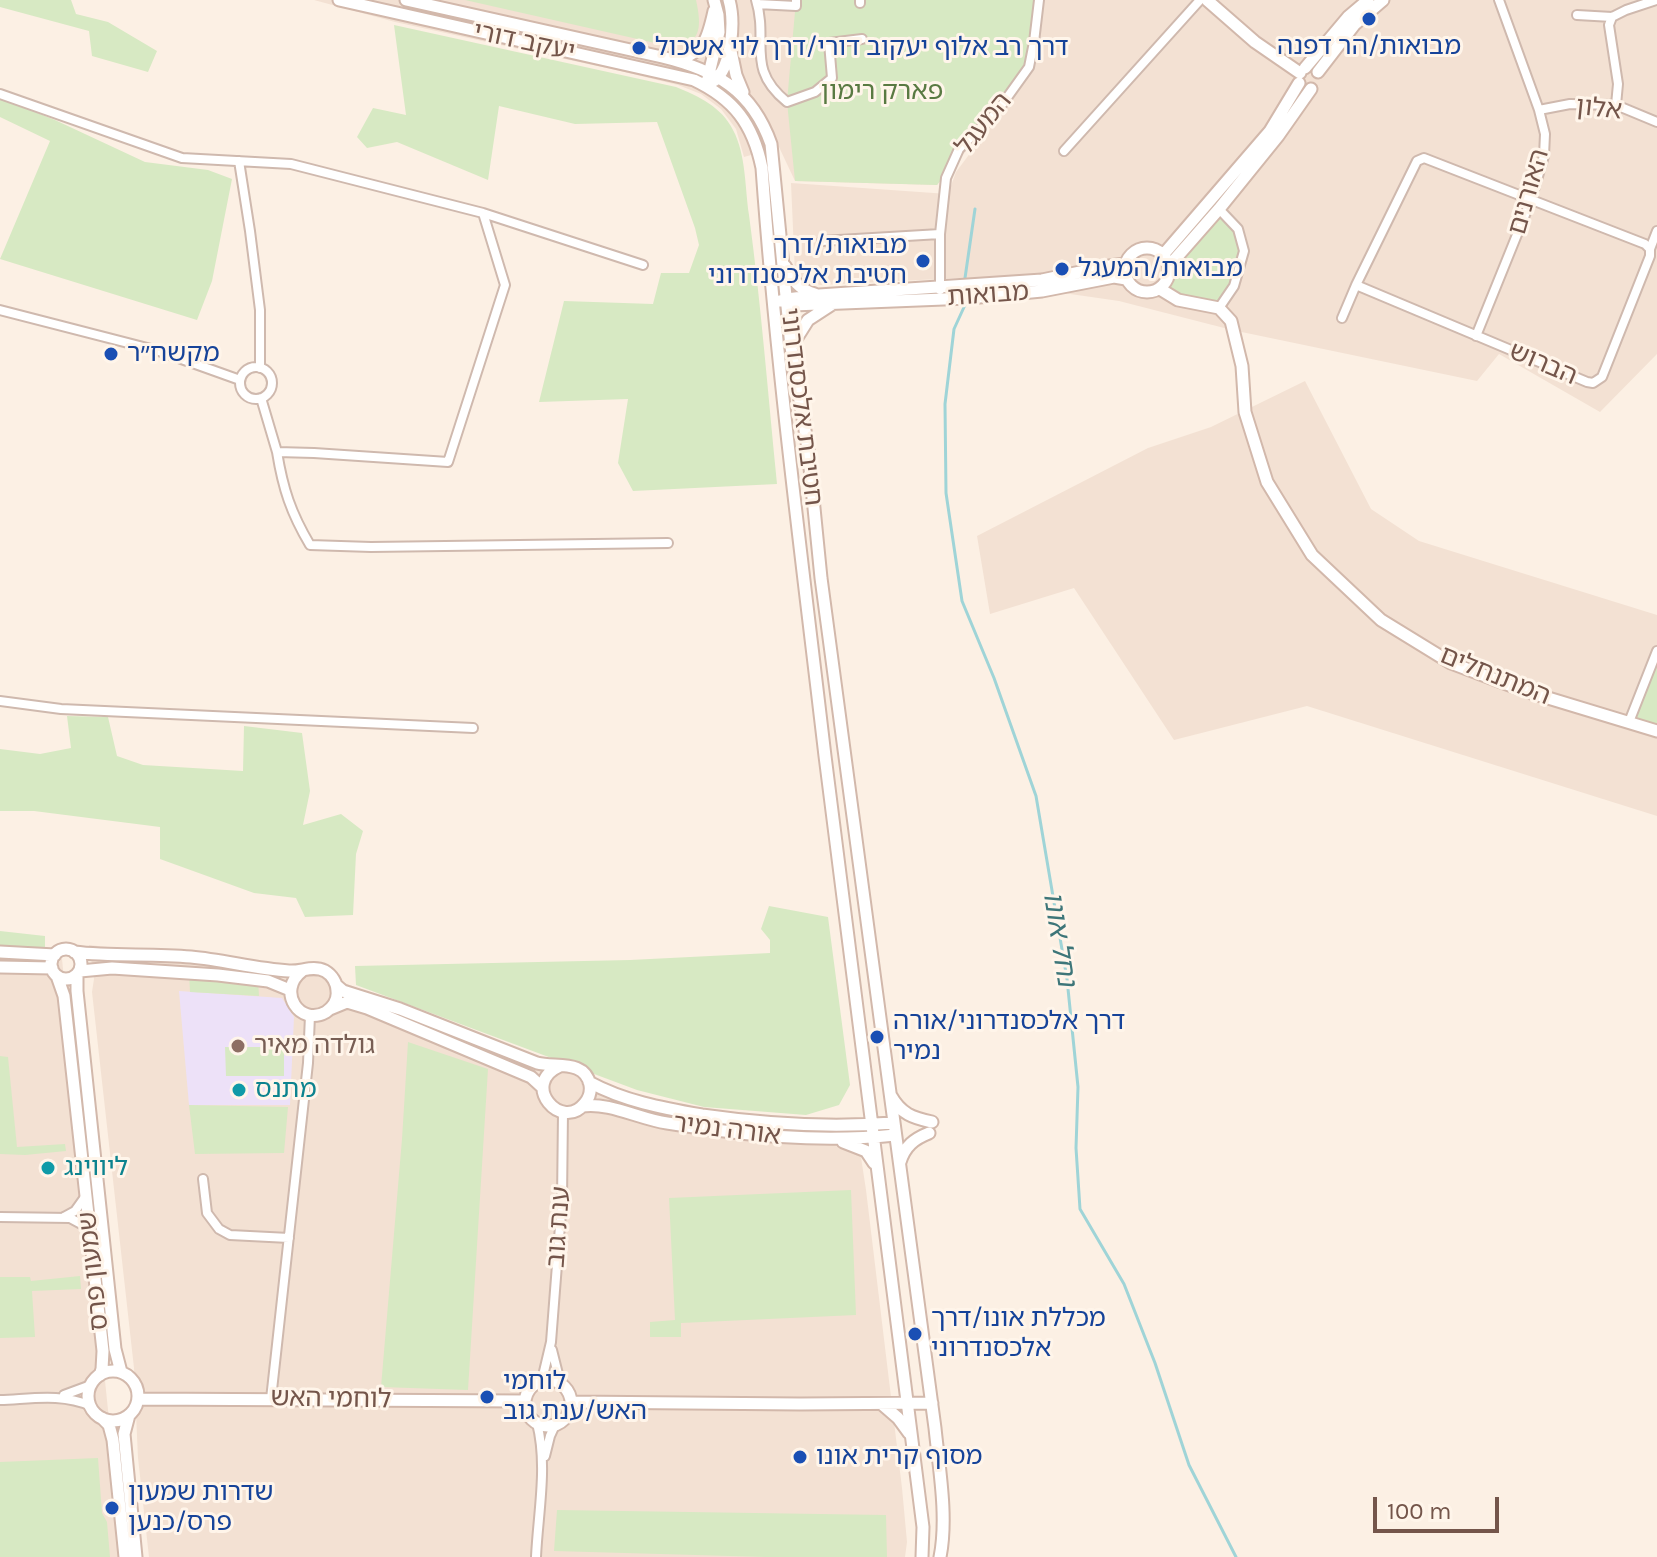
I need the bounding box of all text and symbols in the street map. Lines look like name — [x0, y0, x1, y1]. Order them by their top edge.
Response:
marker: מבואות/הר דפנה — [1360, 10, 1378, 28]
street label: יעקב דורי — [470, 16, 578, 68]
place label: מבואות/הר דפנה — [1277, 31, 1461, 63]
place label: דרך רב אלוף יעקוב דורי/דרך לוי אשכול — [655, 32, 1069, 64]
marker: דרך רב אלוף יעקוב דורי/דרך לוי אשכול — [630, 39, 648, 57]
park label: פארק רימון — [821, 76, 943, 108]
street label: המעגל — [949, 86, 1019, 162]
street label: אלון — [1574, 91, 1624, 127]
street label: האורנים — [1502, 145, 1556, 239]
place label: מבואות/דרך חטיבת אלכסנדרוני — [708, 230, 907, 292]
marker: מבואות/דרך חטיבת אלכסנדרוני — [914, 252, 932, 270]
place label: מבואות/המעגל — [1078, 253, 1243, 285]
marker: מבואות/המעגל — [1053, 260, 1071, 278]
street label: מבואות — [946, 277, 1030, 313]
street label: חטיבת אלכסנדרוני — [773, 306, 829, 508]
street label: הברוש — [1504, 336, 1582, 392]
place label: מקשח״ר — [127, 338, 220, 370]
marker: מקשח״ר — [102, 345, 120, 363]
street label: המתנחלים — [1435, 640, 1555, 712]
water label: נחל אונו — [1035, 889, 1083, 989]
place label: דרך אלכסנדרוני/אורה נמיר — [893, 1006, 1125, 1068]
marker: דרך אלכסנדרוני/אורה נמיר — [868, 1028, 886, 1046]
place label: גולדה מאיר — [254, 1030, 375, 1062]
marker: גולדה מאיר — [229, 1037, 247, 1055]
place label: מתנס — [255, 1074, 317, 1106]
marker: מתנס — [230, 1081, 248, 1099]
street label: אורה נמיר — [672, 1108, 782, 1152]
place label: ליווינג — [64, 1152, 128, 1184]
marker: ליווינג — [39, 1159, 57, 1177]
street label: ענת גוב — [541, 1185, 577, 1269]
street label: שמעון פרס — [72, 1210, 116, 1332]
place label: מכללת אונו/דרך אלכסנדרוני — [931, 1303, 1106, 1364]
marker: מכללת אונו/דרך אלכסנדרוני — [906, 1325, 924, 1343]
place label: לוחמי האש/ענת גוב — [503, 1366, 647, 1428]
street label: לוחמי האש — [270, 1382, 392, 1416]
marker: לוחמי האש/ענת גוב — [478, 1388, 496, 1406]
place label: מסוף קרית אונו — [816, 1441, 982, 1473]
marker: מסוף קרית אונו — [791, 1448, 809, 1466]
place label: שדרות שמעון פרס/כנען — [128, 1477, 273, 1538]
scale bar — [1377, 1481, 1503, 1531]
text: 100 m — [1387, 1497, 1452, 1525]
marker: שדרות שמעון פרס/כנען — [103, 1499, 121, 1517]

